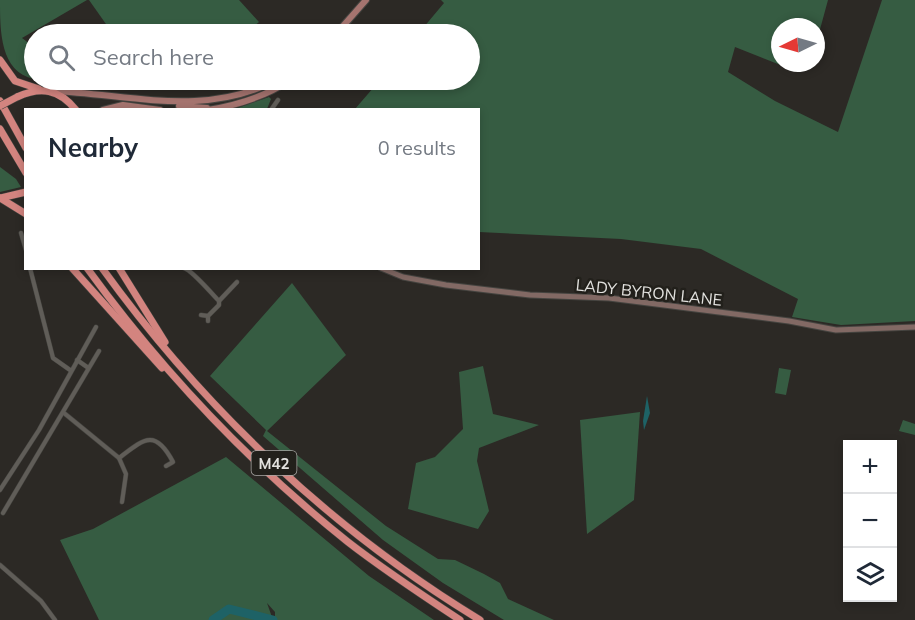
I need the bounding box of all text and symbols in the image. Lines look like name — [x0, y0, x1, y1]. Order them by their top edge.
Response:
north arrow — [771, 18, 825, 72]
search box — [24, 24, 480, 90]
icon: search — [45, 41, 78, 74]
text: Search here — [93, 43, 214, 71]
text: Nearby — [48, 131, 138, 164]
text: 0 results — [378, 135, 456, 160]
street label: LADY BYRON LANE — [575, 274, 723, 310]
map controls — [843, 440, 897, 602]
button: + — [843, 440, 897, 494]
road number: M42 — [252, 451, 296, 475]
button: − — [843, 494, 897, 548]
button: layers — [843, 548, 897, 602]

